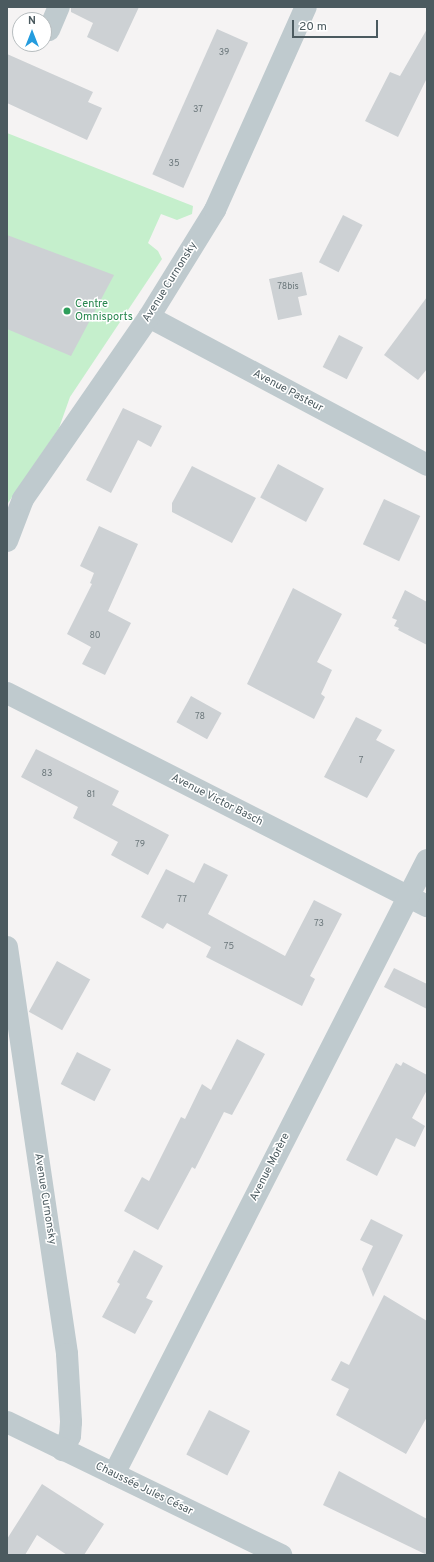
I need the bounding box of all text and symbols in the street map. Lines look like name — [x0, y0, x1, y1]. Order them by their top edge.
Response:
north arrow — [12, 12, 52, 52]
scale bar — [294, 12, 380, 38]
text: N — [28, 14, 36, 28]
text: 20 m — [299, 19, 327, 35]
house number: 39 — [219, 48, 229, 58]
house number: 37 — [193, 105, 203, 115]
house number: 35 — [168, 159, 180, 169]
street label: Avenue Curnonsky — [140, 239, 200, 325]
house number: 78bis — [277, 282, 299, 292]
place label: Centre Omnisports — [75, 298, 133, 324]
marker: Centre Omnisports — [62, 306, 72, 316]
street label: Avenue Pasteur — [251, 367, 325, 415]
house number: 80 — [89, 631, 101, 641]
house number: 78 — [195, 712, 205, 722]
house number: 7 — [359, 756, 363, 766]
house number: 83 — [42, 769, 52, 779]
street label: Avenue Victor Basch — [169, 771, 265, 829]
house number: 81 — [87, 790, 95, 800]
house number: 79 — [135, 840, 145, 850]
house number: 77 — [177, 895, 187, 905]
house number: 73 — [314, 919, 324, 929]
house number: 75 — [224, 942, 234, 952]
street label: Avenue Morère — [247, 1131, 293, 1203]
street label: Avenue Curnonsky — [31, 1152, 59, 1246]
street label: Chaussée Jules César — [93, 1460, 195, 1518]

